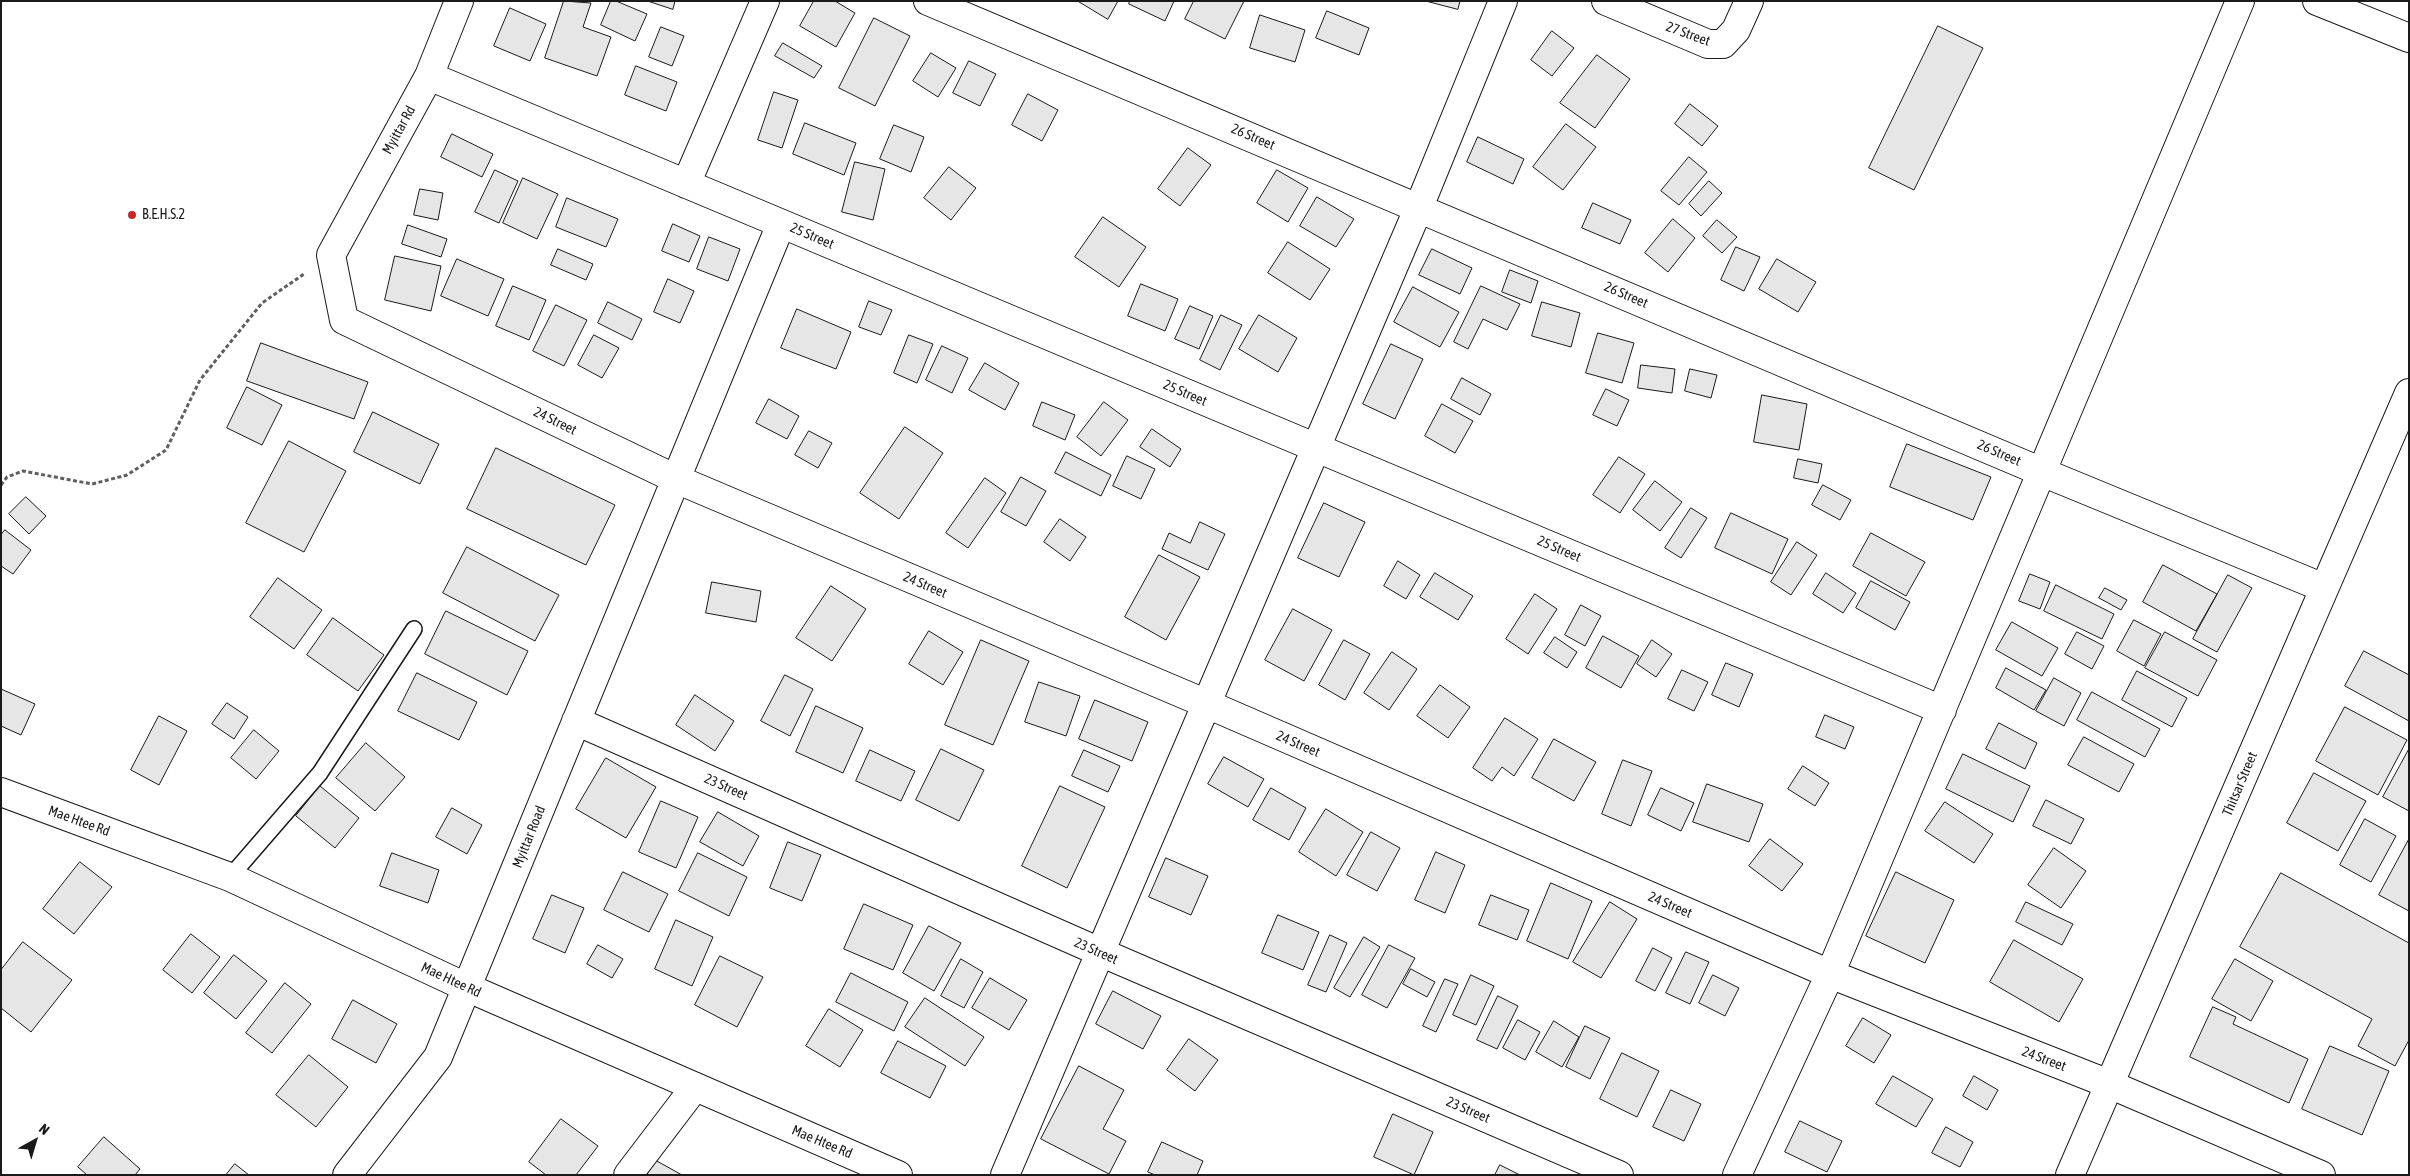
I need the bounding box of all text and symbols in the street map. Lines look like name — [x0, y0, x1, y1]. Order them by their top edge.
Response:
street label: 27 Street — [1664, 18, 1712, 50]
street label: Myittar Rd — [379, 103, 419, 157]
street label: 26 Street — [1229, 120, 1277, 154]
place label: B.E.H.S.2 — [142, 207, 185, 223]
marker: B.E.H.S.2 — [126, 209, 138, 221]
street label: 25 Street — [788, 219, 836, 253]
street label: 26 Street — [1602, 278, 1650, 312]
street label: 25 Street — [1161, 376, 1209, 410]
street label: 24 Street — [531, 403, 579, 439]
street label: 26 Street — [1975, 436, 2023, 470]
street label: 25 Street — [1535, 532, 1583, 566]
street label: 24 Street — [901, 568, 949, 602]
street label: 24 Street — [1274, 727, 1322, 761]
street label: Thitsar Street — [2219, 749, 2261, 819]
street label: 23 Street — [702, 770, 750, 804]
street label: Mae Htee Rd — [46, 802, 112, 840]
street label: Myittar Road — [509, 803, 549, 871]
street label: 24 Street — [1646, 888, 1694, 922]
street label: 23 Street — [1072, 934, 1120, 968]
street label: Mae Htee Rd — [418, 959, 484, 1001]
street label: 24 Street — [2020, 1043, 2068, 1075]
street label: 23 Street — [1444, 1093, 1492, 1127]
north arrow — [10, 1116, 60, 1166]
text: N — [36, 1121, 53, 1138]
street label: Mae Htee Rd — [789, 1122, 855, 1162]

